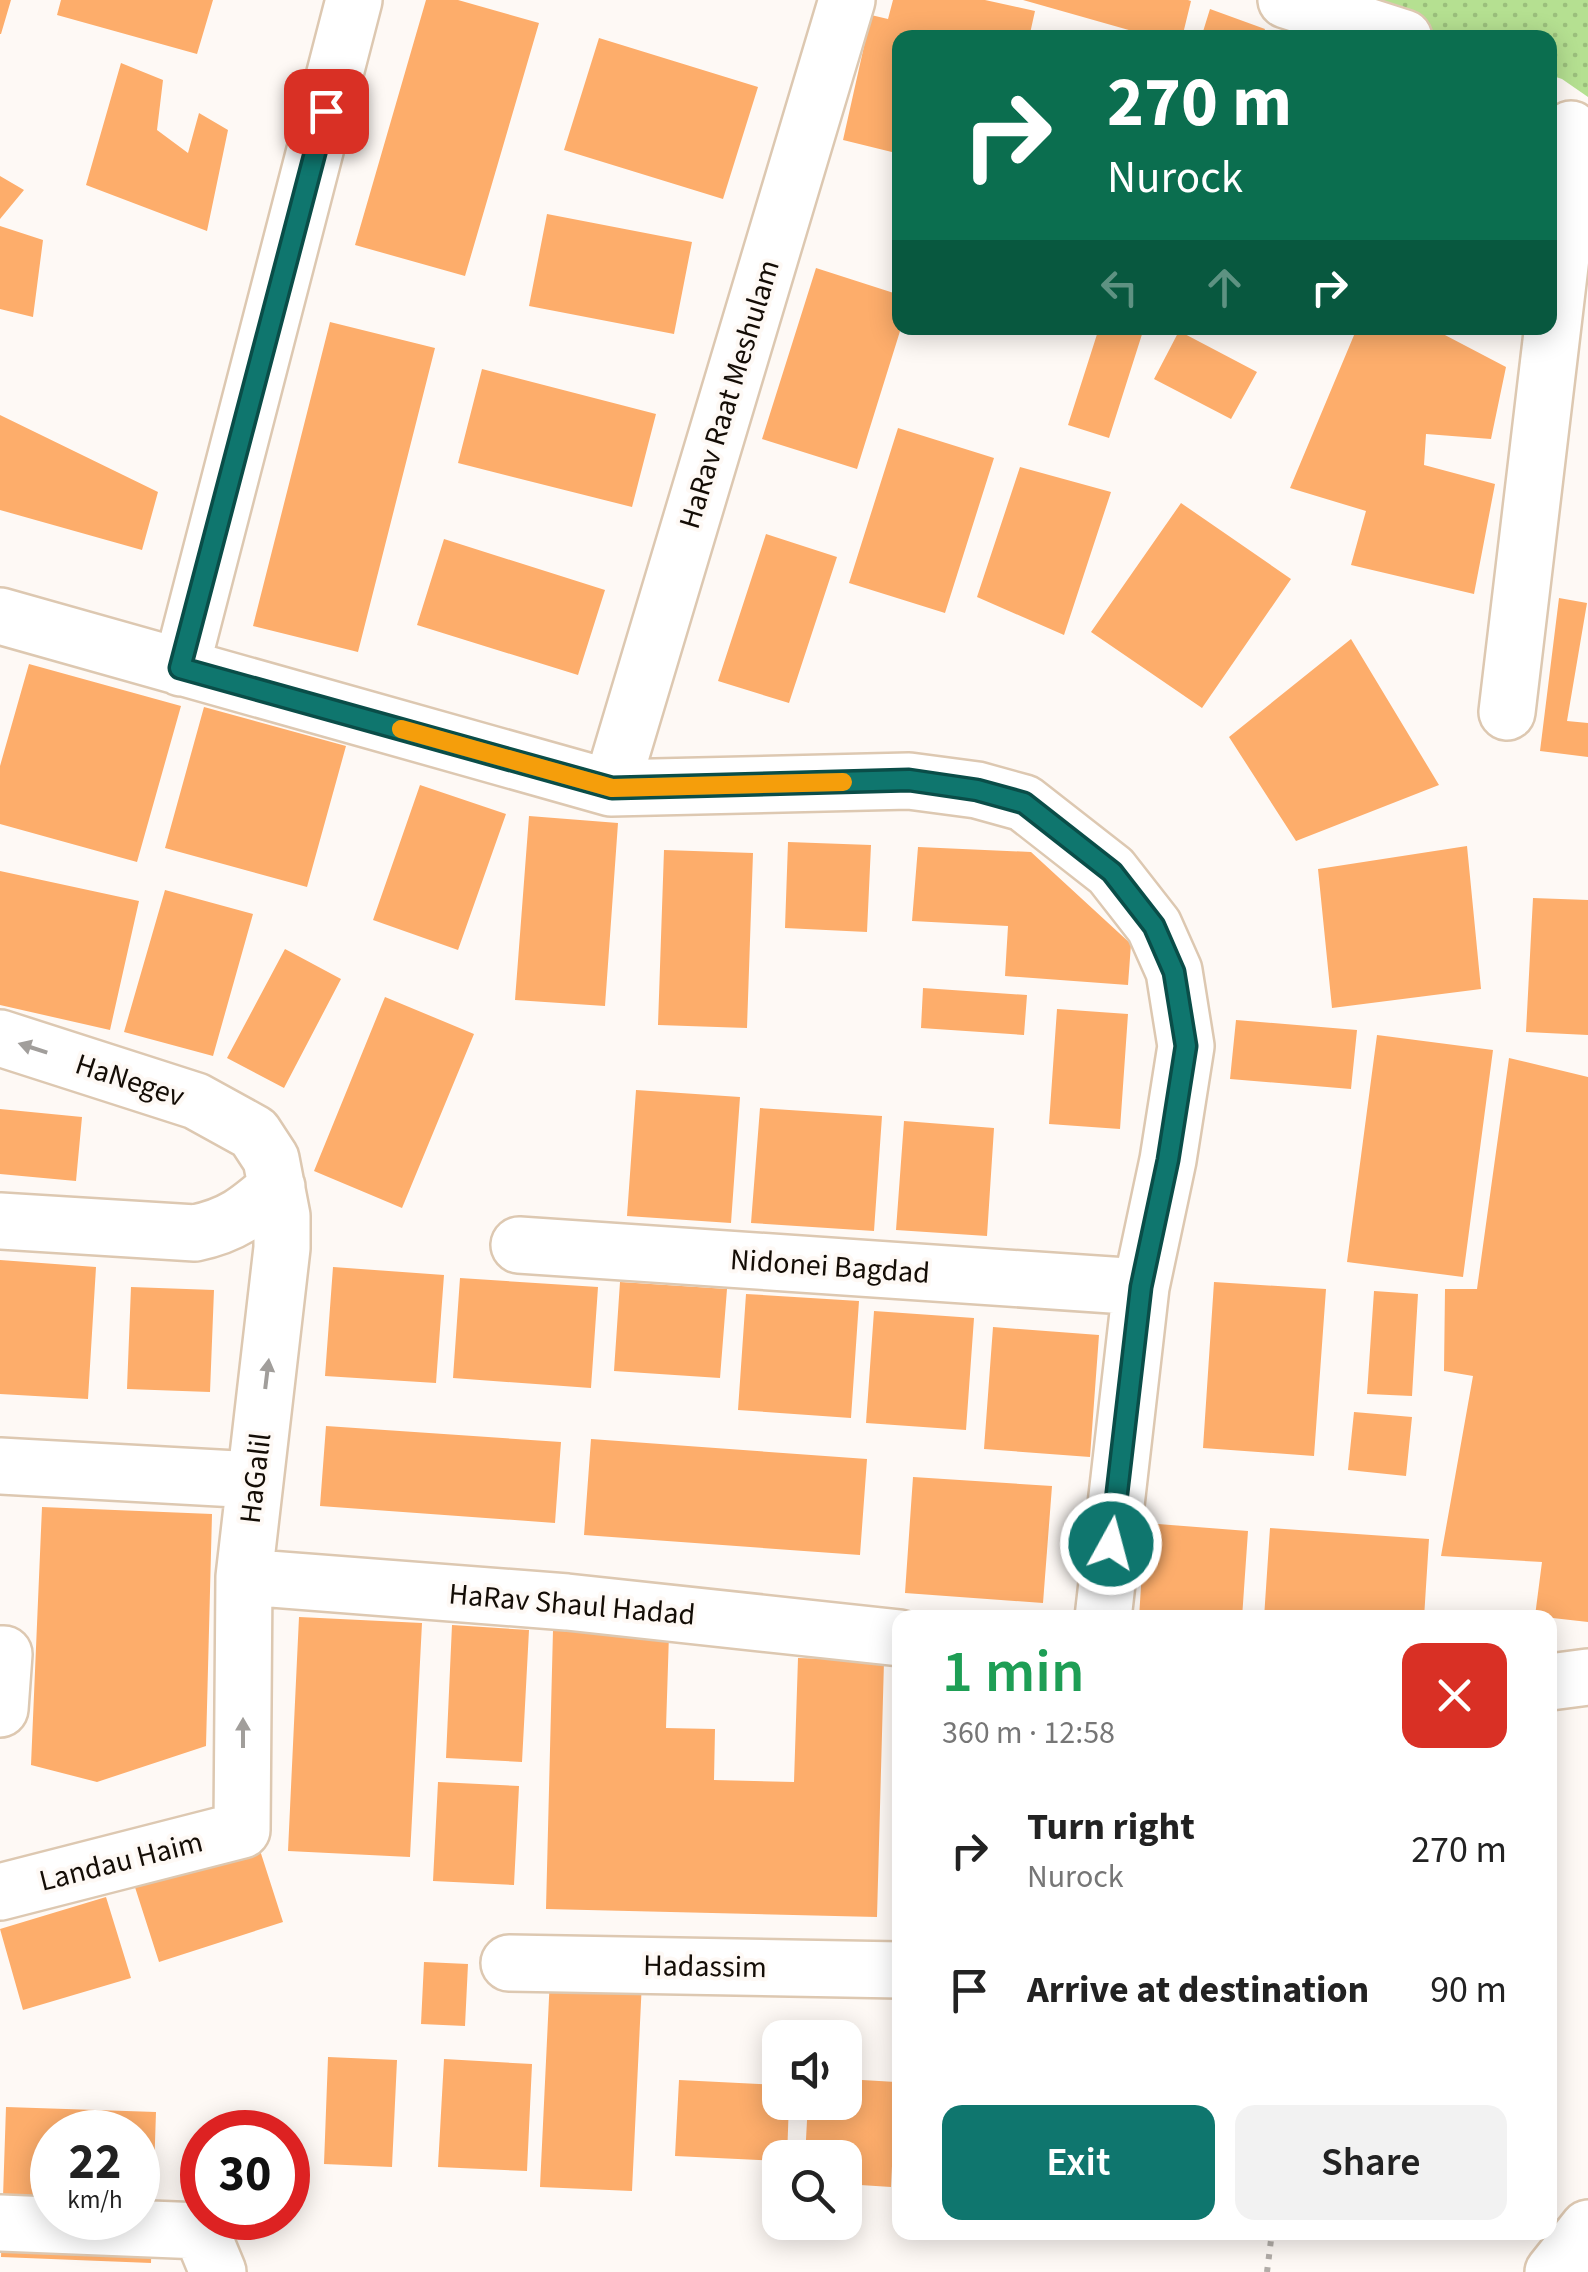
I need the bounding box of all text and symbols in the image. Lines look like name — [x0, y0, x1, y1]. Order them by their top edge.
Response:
text: 270 m — [1107, 53, 1292, 153]
pin — [284, 69, 369, 154]
icon: right — [942, 70, 1072, 200]
icon: arrive — [299, 84, 354, 139]
text: Nurock — [1107, 146, 1243, 210]
street label: HaRav Raat Meshulam — [668, 254, 791, 534]
icon: left — [1092, 260, 1147, 315]
icon: ahead — [1197, 260, 1252, 315]
icon: right — [1302, 260, 1357, 315]
one-way arrow — [18, 1040, 48, 1055]
street label: HaNegev — [70, 1043, 190, 1118]
street label: Nidonei Bagdad — [729, 1238, 931, 1295]
one-way arrow — [259, 1358, 275, 1390]
street label: HaGalil — [229, 1430, 282, 1526]
position arrow — [1059, 1492, 1163, 1596]
street label: HaRav Shaul Hadad — [447, 1572, 697, 1637]
text: 1 min — [942, 1630, 1085, 1715]
button: close — [1402, 1643, 1507, 1748]
text: 360 m · 12:58 — [942, 1710, 1115, 1756]
one-way arrow — [235, 1716, 251, 1748]
text: Turn right — [1027, 1800, 1195, 1854]
street label: Landau Haim — [35, 1820, 207, 1903]
icon: right — [942, 1823, 997, 1878]
text: 270 m — [1411, 1823, 1507, 1877]
text: Nurock — [1027, 1854, 1124, 1900]
street label: Hadassim — [643, 1944, 767, 1989]
icon: arrive — [942, 1963, 997, 2018]
text: Arrive at destination — [1027, 1963, 1369, 2017]
text: 90 m — [1430, 1963, 1507, 2017]
map controls — [762, 2020, 862, 2240]
button: sound — [762, 2020, 862, 2120]
button: Exit — [942, 2105, 1215, 2220]
button: Share — [1235, 2105, 1507, 2220]
speed limit sign: 30 — [180, 2110, 310, 2240]
text: 22 — [69, 2127, 121, 2198]
button: search — [762, 2140, 862, 2240]
text: km/h — [67, 2182, 123, 2218]

